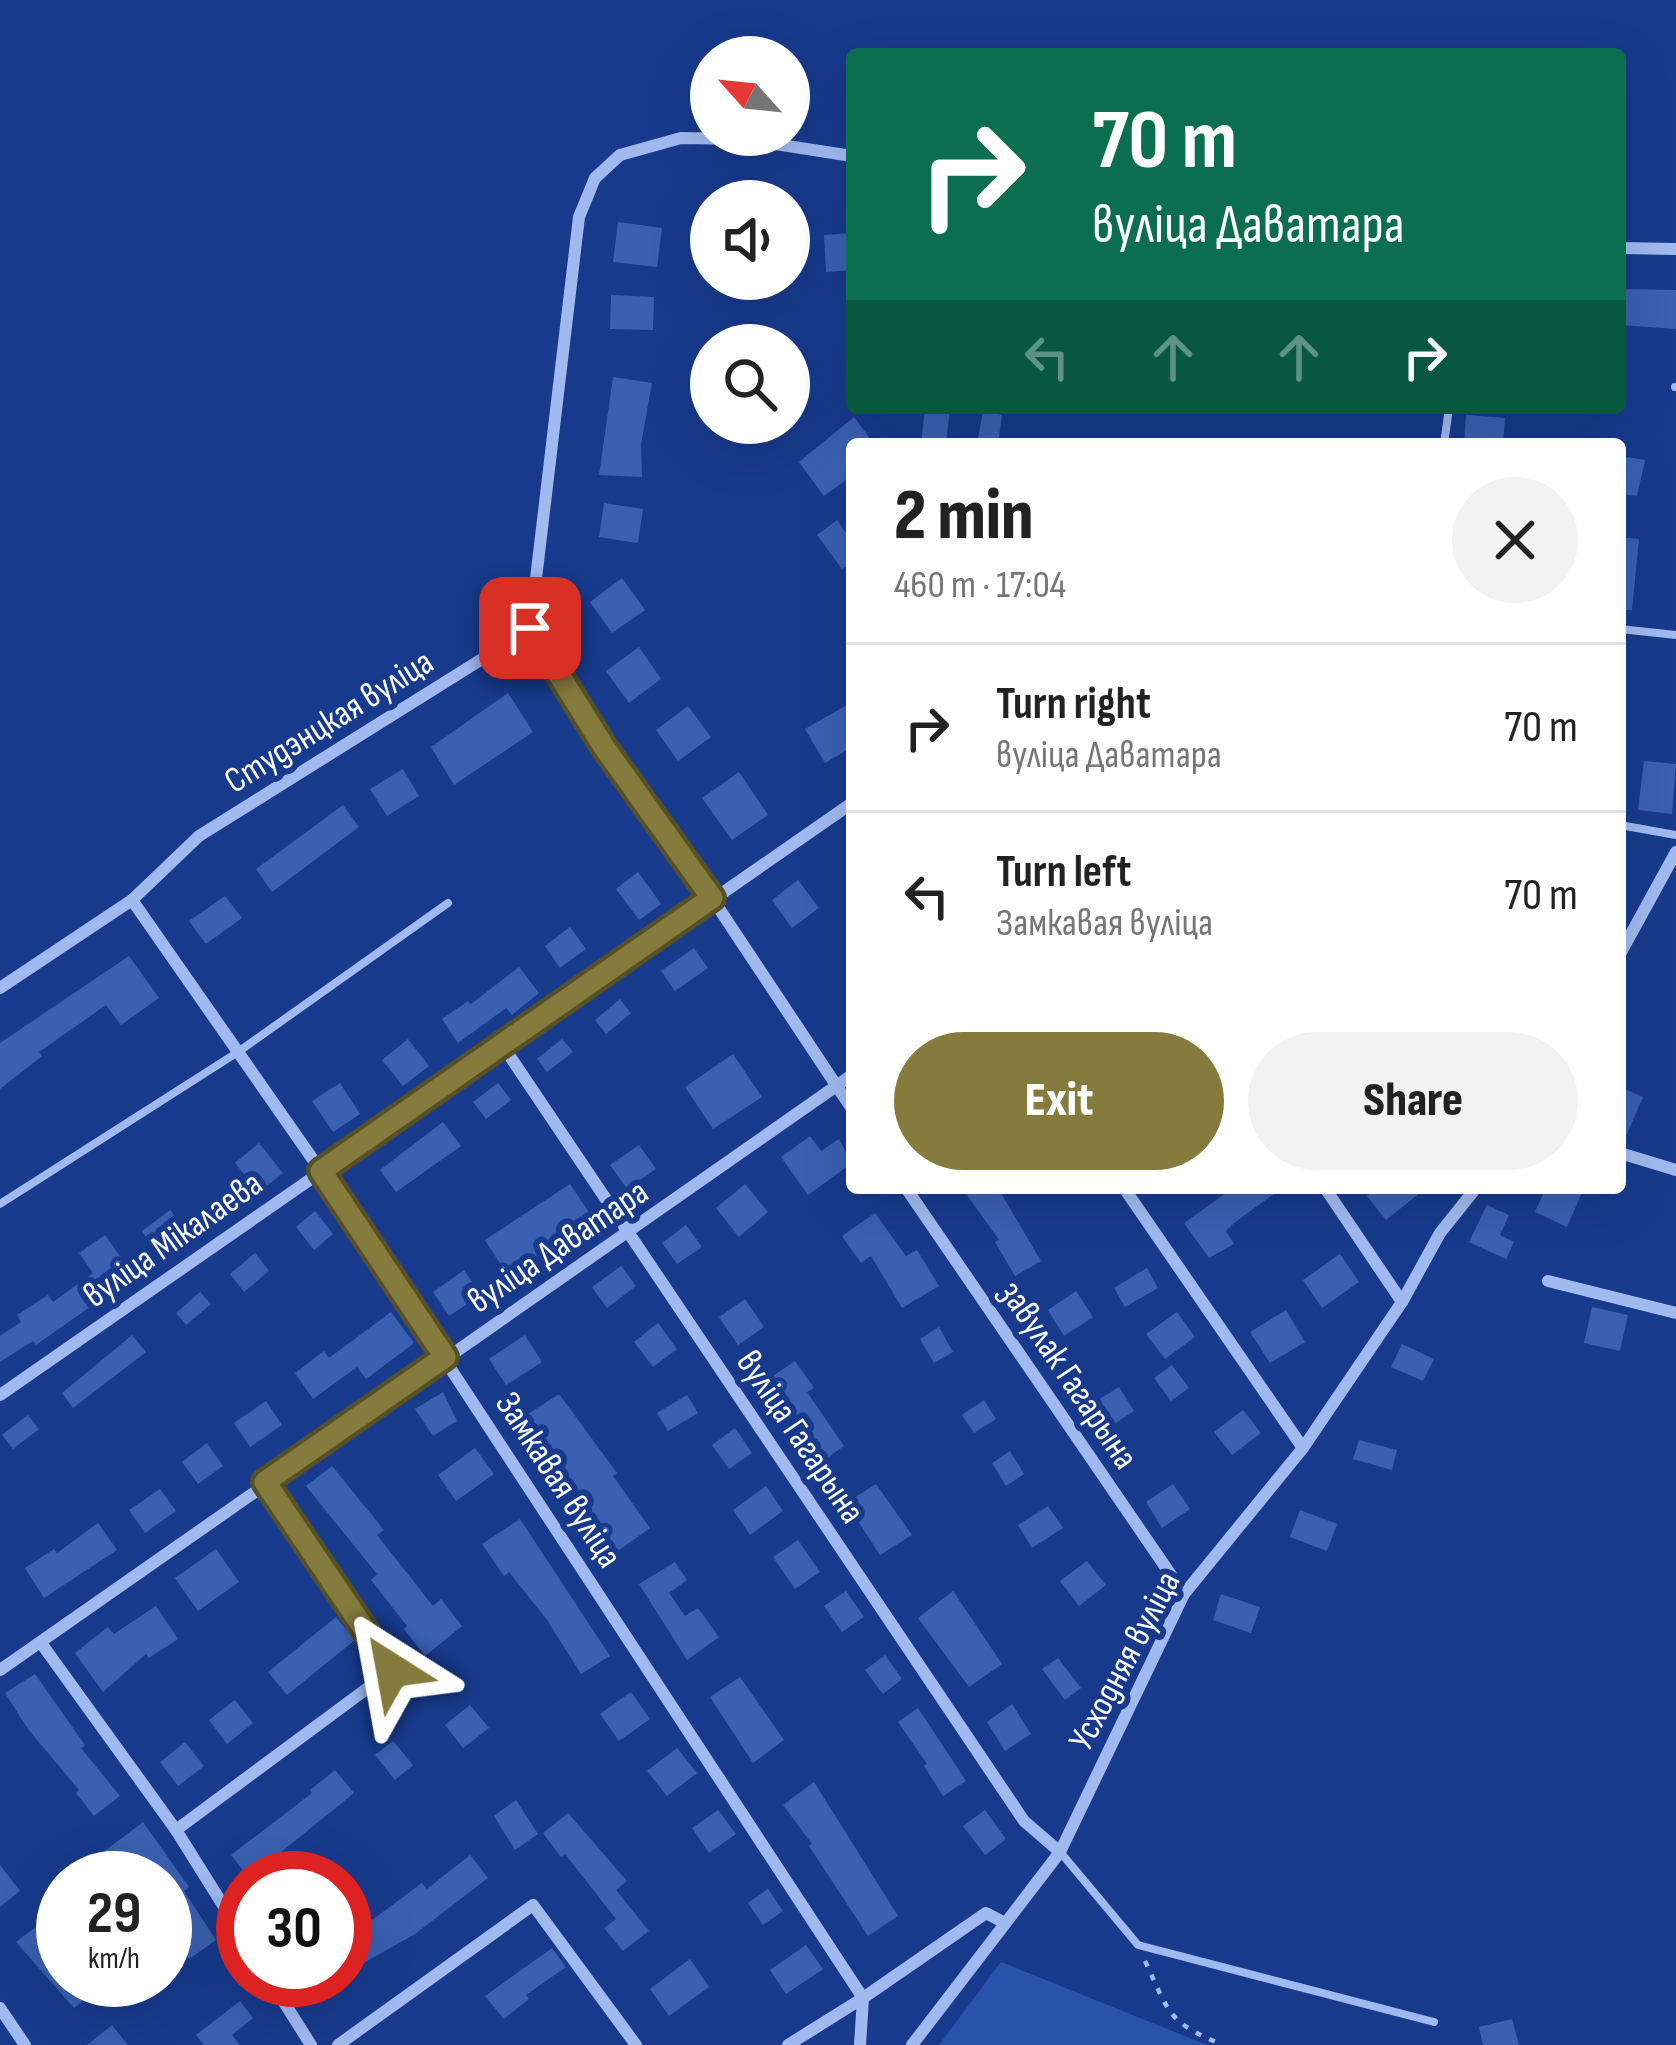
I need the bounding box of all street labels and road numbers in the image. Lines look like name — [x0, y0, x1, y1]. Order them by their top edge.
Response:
street label: Студэнцкая вуліца — [217, 641, 442, 803]
street label: вуліца Мікалаева — [76, 1163, 271, 1317]
street label: вуліца Даватара — [460, 1171, 657, 1323]
street label: завулак Гагарына — [989, 1273, 1147, 1478]
street label: вуліца Гагарына — [726, 1343, 873, 1532]
street label: Замкавая вуліца — [485, 1385, 630, 1576]
street label: Усходняя вуліца — [1060, 1564, 1190, 1758]

